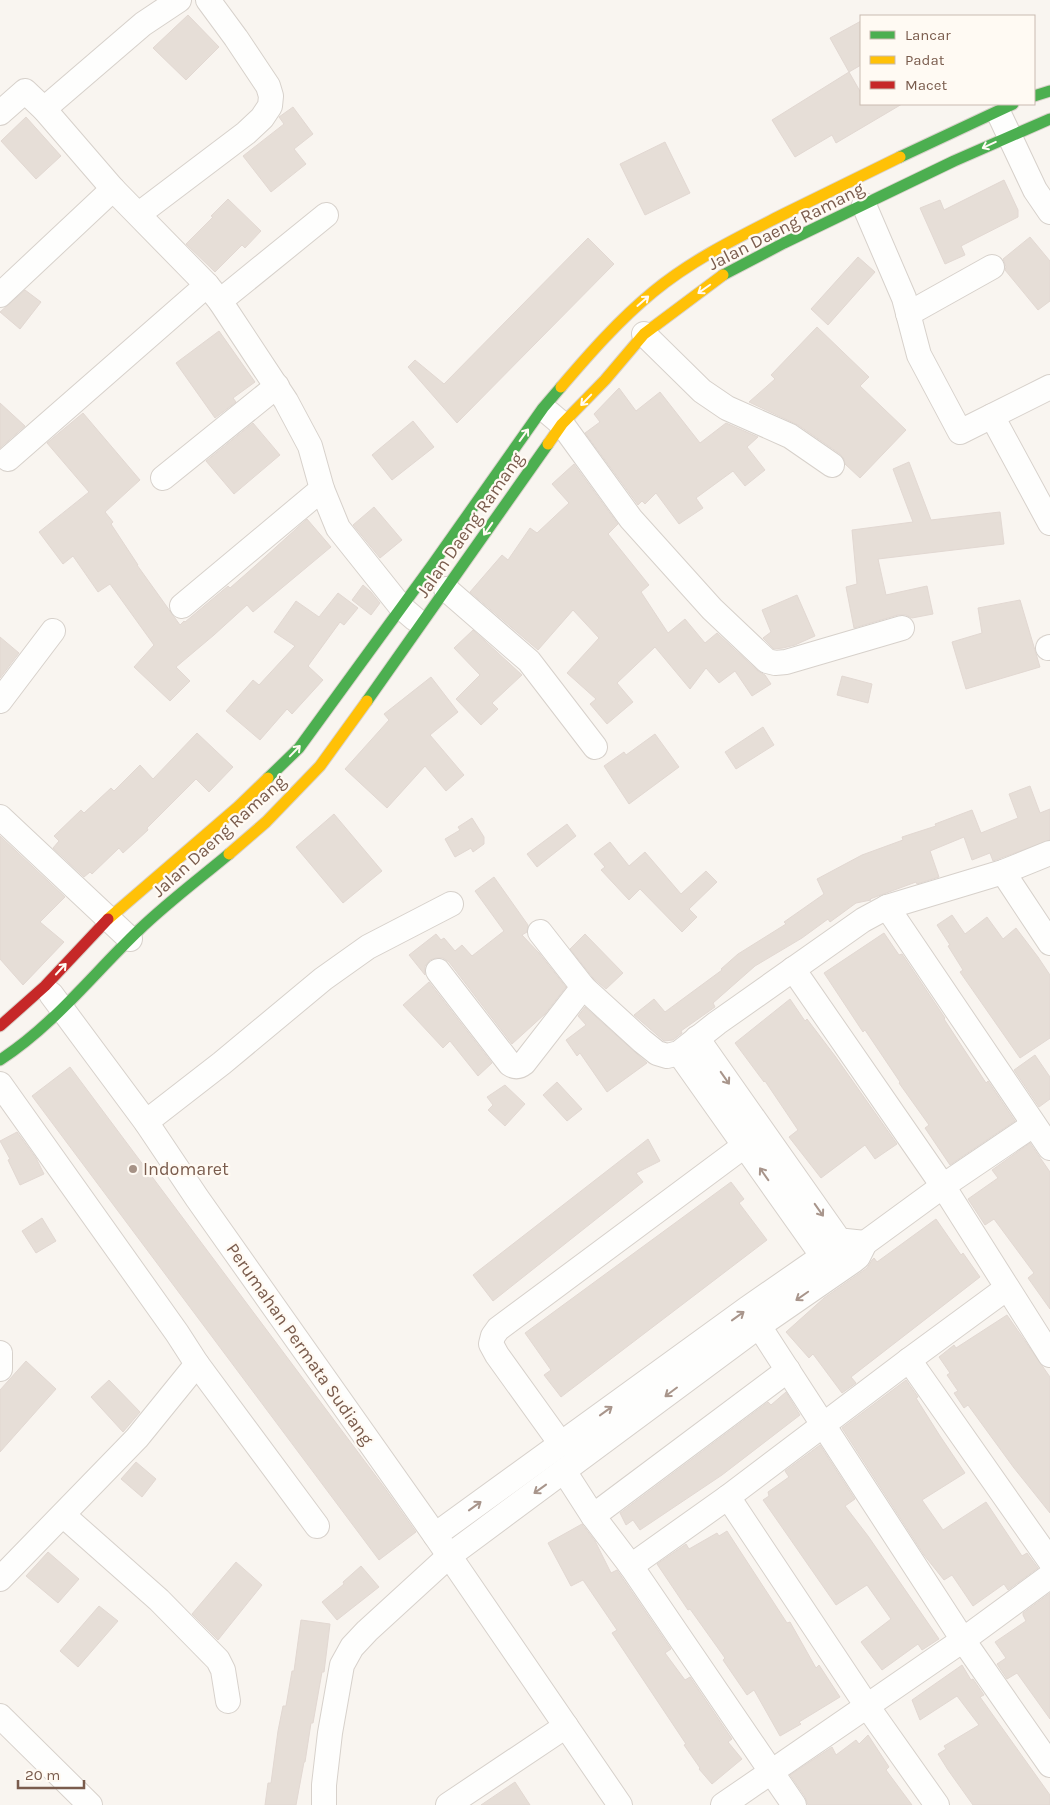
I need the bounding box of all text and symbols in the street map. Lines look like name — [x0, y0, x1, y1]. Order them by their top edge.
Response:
legend — [860, 15, 1035, 105]
text: Lancar — [905, 26, 951, 44]
text: Padat — [905, 51, 945, 69]
text: Macet — [905, 76, 947, 94]
one-way arrow — [982, 140, 997, 150]
street label: Jalan Daeng Ramang — [704, 177, 868, 275]
one-way arrow — [697, 284, 711, 294]
one-way arrow — [636, 295, 649, 306]
one-way arrow — [580, 393, 592, 406]
one-way arrow — [518, 429, 529, 442]
street label: Jalan Daeng Ramang — [412, 448, 528, 602]
one-way arrow — [483, 522, 493, 536]
one-way arrow — [289, 745, 301, 757]
street label: Jalan Daeng Ramang — [148, 770, 290, 902]
one-way arrow — [55, 963, 67, 975]
one-way arrow — [720, 1070, 730, 1084]
place label: Indomaret — [143, 1158, 229, 1180]
marker: Indomaret — [127, 1163, 139, 1175]
one-way arrow — [759, 1167, 769, 1181]
one-way arrow — [814, 1203, 824, 1217]
street label: Perumahan Permata Sudiang — [222, 1239, 378, 1449]
one-way arrow — [795, 1291, 809, 1301]
one-way arrow — [731, 1310, 744, 1321]
one-way arrow — [664, 1387, 678, 1397]
one-way arrow — [599, 1406, 613, 1416]
one-way arrow — [534, 1484, 548, 1494]
one-way arrow — [467, 1501, 481, 1511]
scale bar — [18, 1758, 84, 1790]
text: 20 m — [25, 1766, 60, 1784]

